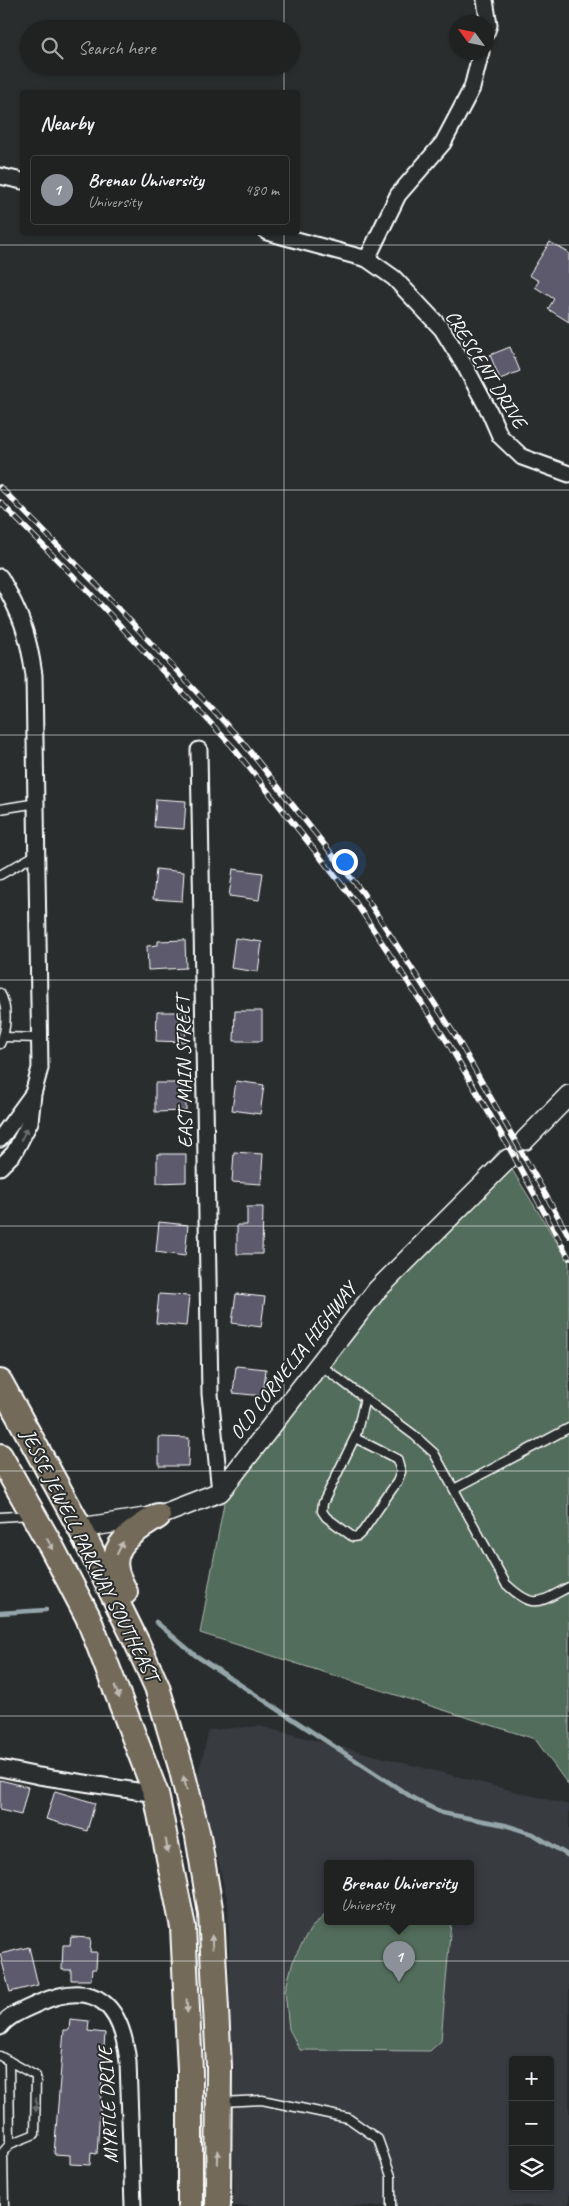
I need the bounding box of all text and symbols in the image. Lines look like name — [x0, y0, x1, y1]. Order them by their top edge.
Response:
north arrow — [449, 15, 494, 60]
search box — [20, 20, 300, 75]
icon: search — [38, 34, 66, 62]
text: Search here — [78, 36, 155, 60]
text: Nearby — [40, 110, 93, 136]
text: Brenau University — [88, 168, 204, 192]
text: 1 — [53, 180, 61, 200]
text: 480 m — [245, 180, 279, 200]
text: University — [88, 192, 141, 212]
street label: CRESCENT DRIVE — [440, 305, 533, 435]
your location — [332, 849, 358, 875]
street label: EAST MAIN STREET — [170, 991, 198, 1148]
one-way arrow — [20, 1126, 28, 1141]
street label: OLD CORNELIA HIGHWAY — [224, 1275, 364, 1444]
street label: JESSE JEWELL PARKWAY SOUTHEAST — [15, 1424, 167, 1689]
one-way arrow — [45, 1537, 54, 1551]
one-way arrow — [117, 1541, 125, 1555]
one-way arrow — [113, 1685, 121, 1699]
one-way arrow — [180, 1775, 188, 1790]
one-way arrow — [163, 1838, 171, 1853]
popup — [324, 1860, 474, 1925]
text: Brenau University — [341, 1871, 457, 1895]
text: University — [341, 1895, 395, 1915]
one-way arrow — [208, 1934, 216, 1950]
pin: 1 — [383, 1941, 415, 1982]
one-way arrow — [183, 1999, 191, 2015]
street label: MYRTLE DRIVE — [92, 2043, 124, 2164]
map controls — [509, 2056, 554, 2191]
button: + — [509, 2056, 554, 2101]
one-way arrow — [32, 2097, 40, 2113]
button: − — [509, 2101, 554, 2146]
button: layers — [509, 2146, 554, 2191]
one-way arrow — [214, 2149, 222, 2165]

